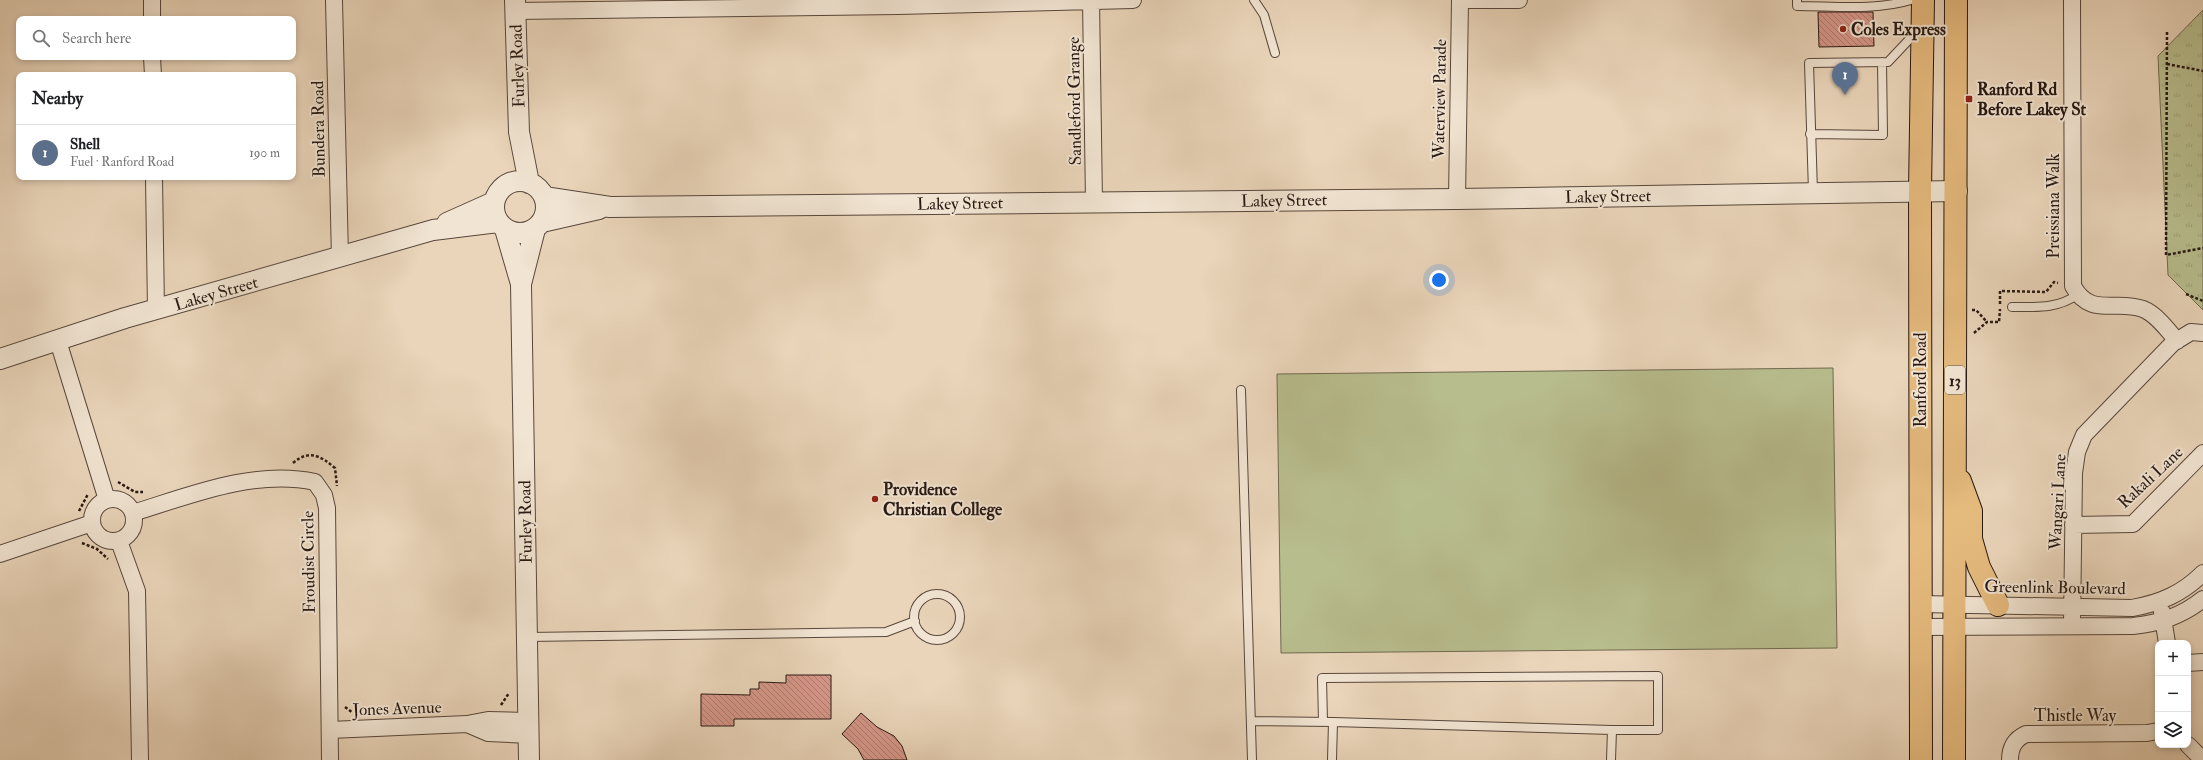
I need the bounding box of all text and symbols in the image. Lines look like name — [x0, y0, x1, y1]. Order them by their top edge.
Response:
search box — [16, 16, 296, 60]
place label: Coles Express — [1851, 19, 1946, 41]
street label: Furley Road — [506, 23, 530, 108]
marker: Coles Express — [1838, 24, 1848, 34]
icon: search — [30, 27, 52, 49]
text: Search here — [62, 29, 131, 48]
street label: Sandleford Grange — [1063, 37, 1086, 165]
street label: Waterview Parade — [1428, 39, 1451, 160]
pin: 1 — [1832, 62, 1858, 95]
place label: Ranford Rd Before Lakey St — [1977, 79, 2087, 121]
street label: Bundera Road — [307, 80, 330, 177]
text: Nearby — [32, 88, 83, 109]
marker: Ranford Rd Before Lakey St — [1964, 94, 1974, 104]
text: Shell — [70, 135, 100, 154]
text: 1 — [43, 145, 47, 161]
text: 190 m — [249, 145, 280, 161]
street label: Preissiana Walk — [2043, 153, 2064, 259]
text: Fuel · Ranford Road — [70, 154, 174, 170]
street label: Lakey Street — [1565, 185, 1652, 209]
street label: Lakey Street — [1241, 189, 1328, 213]
street label: Lakey Street — [917, 192, 1004, 216]
your location — [1429, 270, 1449, 290]
street label: Lakey Street — [172, 271, 261, 316]
street label: Ranford Road — [1910, 332, 1931, 428]
road number: 13 — [1945, 366, 1965, 394]
street label: Rakali Lane — [2113, 442, 2187, 513]
street label: Wangari Lane — [2044, 453, 2071, 552]
place label: Providence Christian College — [883, 479, 1003, 521]
street label: Furley Road — [514, 480, 538, 564]
marker: Providence Christian College — [870, 494, 880, 504]
street label: Froudist Circle — [297, 510, 320, 614]
street label: Greenlink Boulevard — [1984, 576, 2126, 599]
map controls — [2155, 640, 2191, 748]
button: + — [2155, 640, 2191, 676]
button: − — [2155, 676, 2191, 712]
street label: Jones Avenue — [351, 696, 442, 722]
street label: Thistle Way — [2034, 705, 2117, 727]
button: layers — [2155, 712, 2191, 748]

